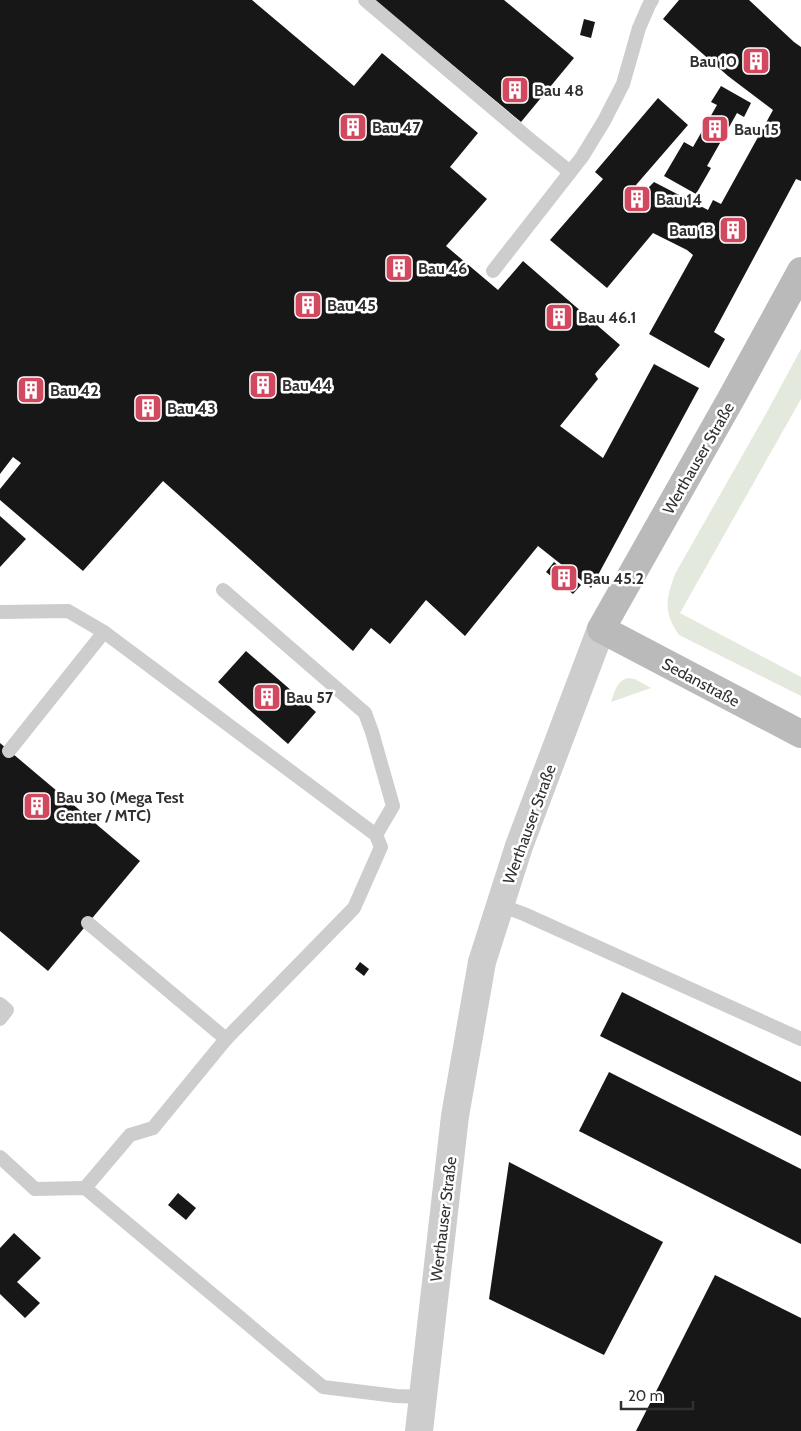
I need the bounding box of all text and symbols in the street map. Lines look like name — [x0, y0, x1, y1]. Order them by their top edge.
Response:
building icon: Bau 10 — [741, 46, 771, 76]
place label: Bau 10 — [689, 52, 737, 71]
building icon: Bau 48 — [500, 75, 530, 105]
place label: Bau 48 — [534, 81, 584, 100]
building icon: Bau 47 — [338, 112, 368, 142]
building icon: Bau 15 — [700, 114, 730, 144]
place label: Bau 47 — [372, 118, 421, 137]
place label: Bau 15 — [734, 120, 779, 139]
building icon: Bau 14 — [622, 184, 652, 214]
place label: Bau 14 — [656, 190, 702, 209]
building icon: Bau 13 — [718, 215, 748, 245]
place label: Bau 13 — [669, 221, 714, 240]
building icon: Bau 46 — [384, 253, 414, 283]
place label: Bau 46 — [418, 259, 467, 278]
building icon: Bau 45 — [293, 290, 323, 320]
place label: Bau 45 — [327, 296, 376, 315]
building icon: Bau 46.1 — [544, 302, 574, 332]
place label: Bau 46.1 — [578, 308, 636, 327]
building icon: Bau 44 — [248, 370, 278, 400]
building icon: Bau 42 — [16, 375, 46, 405]
place label: Bau 44 — [282, 376, 332, 395]
place label: Bau 42 — [50, 381, 99, 400]
building icon: Bau 43 — [133, 393, 163, 423]
place label: Bau 43 — [167, 399, 216, 418]
street label: Werthauser Straße — [659, 399, 738, 517]
building icon: Bau 45.2 — [549, 563, 579, 593]
place label: Bau 45.2 — [583, 569, 644, 588]
street label: Sedanstraße — [659, 654, 743, 711]
building icon: Bau 57 — [252, 682, 282, 712]
place label: Bau 57 — [286, 688, 334, 707]
street label: Werthauser Straße — [499, 762, 560, 887]
place label: Bau 30 (Mega Test Center / MTC) — [56, 788, 185, 825]
building icon: Bau 30 (Mega Test Center / MTC) — [22, 791, 52, 821]
street label: Werthauser Straße — [426, 1155, 461, 1283]
scale bar — [621, 1378, 694, 1410]
text: 20 m — [628, 1387, 663, 1405]

